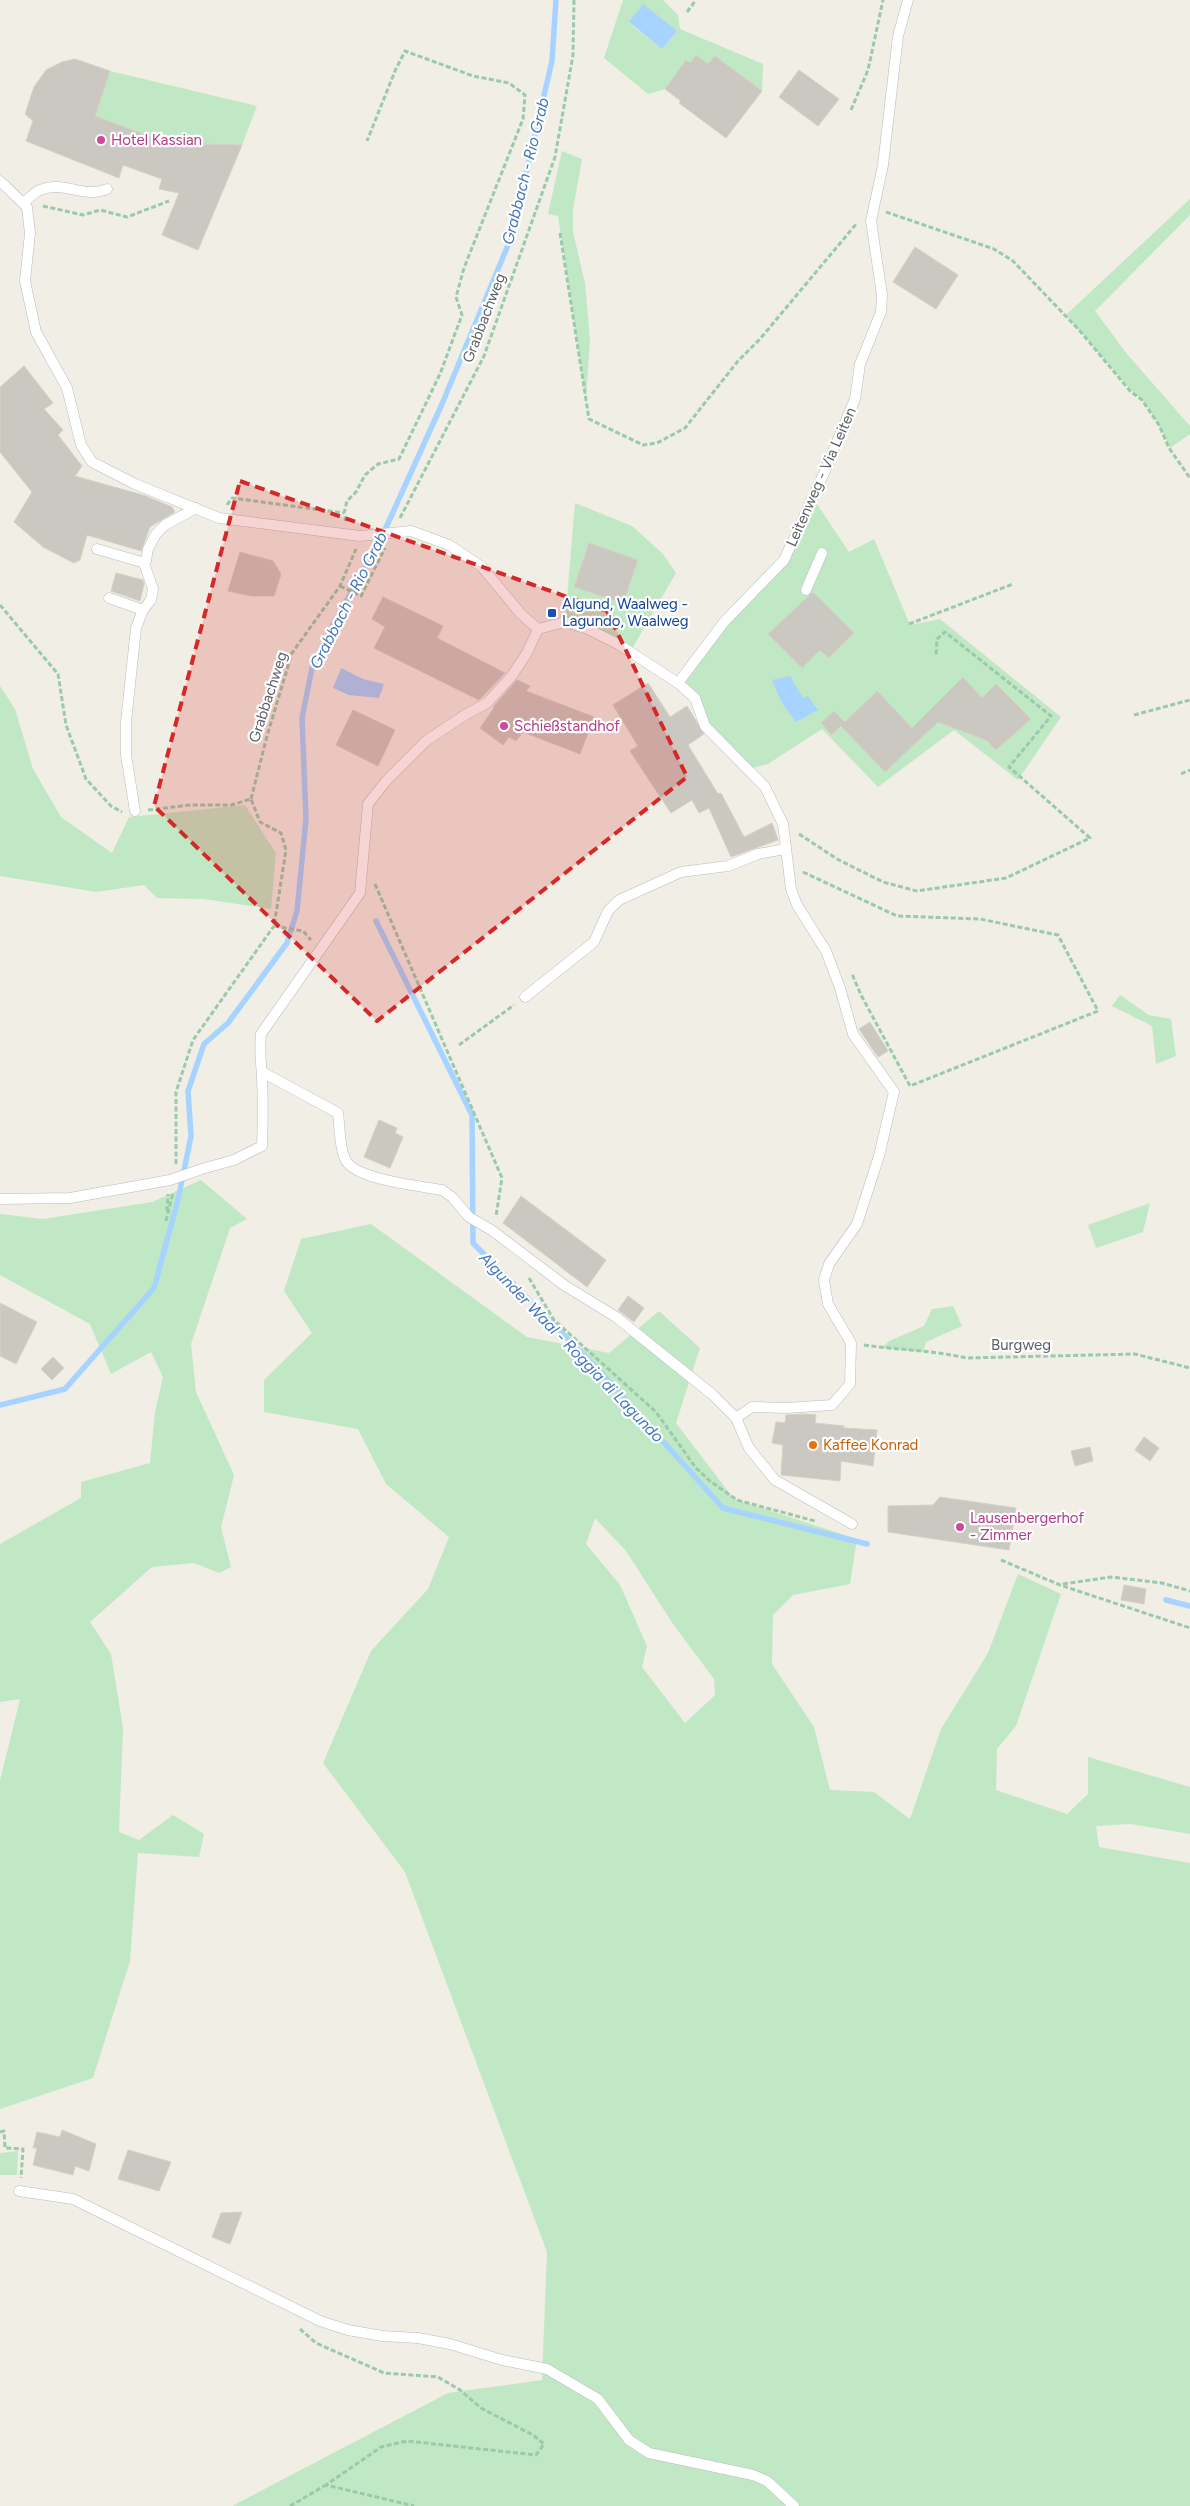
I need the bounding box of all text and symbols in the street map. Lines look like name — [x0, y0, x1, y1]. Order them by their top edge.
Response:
water label: Grabbach - Rio Grab — [498, 96, 553, 247]
place label: Hotel Kassian — [111, 131, 202, 149]
marker: Hotel Kassian — [95, 134, 107, 146]
street label: Grabbachweg — [459, 271, 509, 365]
street label: Leitenweg - Via Leiten — [782, 405, 860, 549]
water label: Grabbach - Rio Grab — [306, 529, 391, 672]
place label: Algund, Waalweg - Lagundo, Waalweg — [562, 595, 689, 630]
marker: Algund, Waalweg - Lagundo, Waalweg — [546, 607, 558, 619]
street label: Grabbachweg — [245, 649, 291, 745]
place label: Schießstandhof — [514, 717, 620, 735]
marker: Schießstandhof — [498, 720, 510, 732]
water label: Algunder Waal - Roggia di Lagundo — [475, 1248, 668, 1446]
street label: Burgweg — [991, 1336, 1051, 1354]
place label: Kaffee Konrad — [823, 1436, 918, 1454]
marker: Kaffee Konrad — [807, 1439, 819, 1451]
place label: Lausenbergerhof - Zimmer — [970, 1509, 1085, 1544]
marker: Lausenbergerhof - Zimmer — [954, 1521, 966, 1533]

